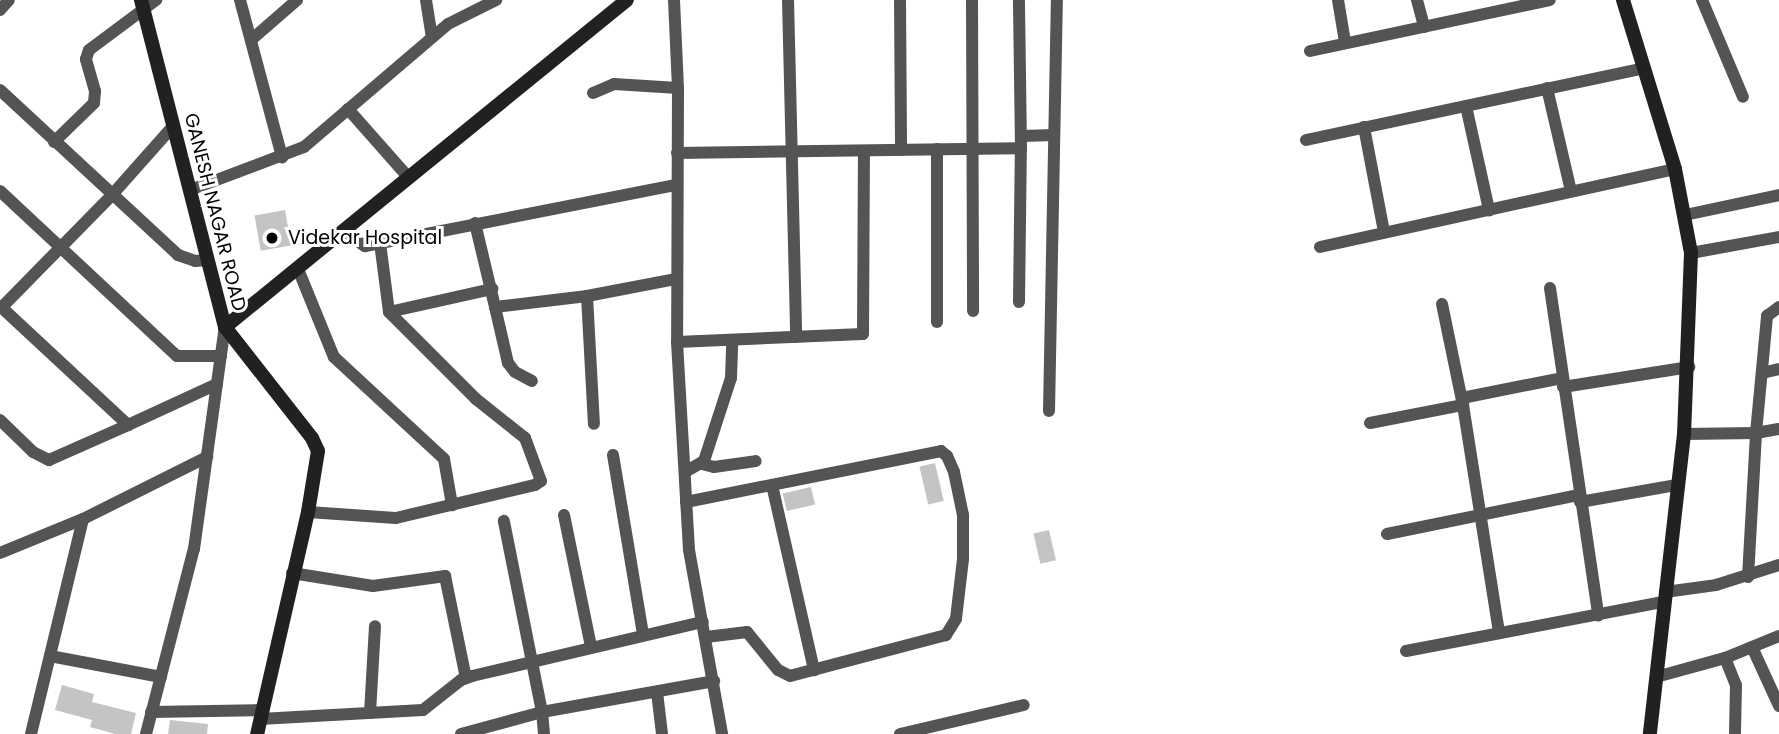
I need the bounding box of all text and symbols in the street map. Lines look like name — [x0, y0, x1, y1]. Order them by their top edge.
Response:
street label: GANESH NAGAR ROAD — [179, 111, 251, 313]
place label: Videkar Hospital — [288, 227, 442, 249]
marker: Videkar Hospital — [262, 228, 282, 248]

